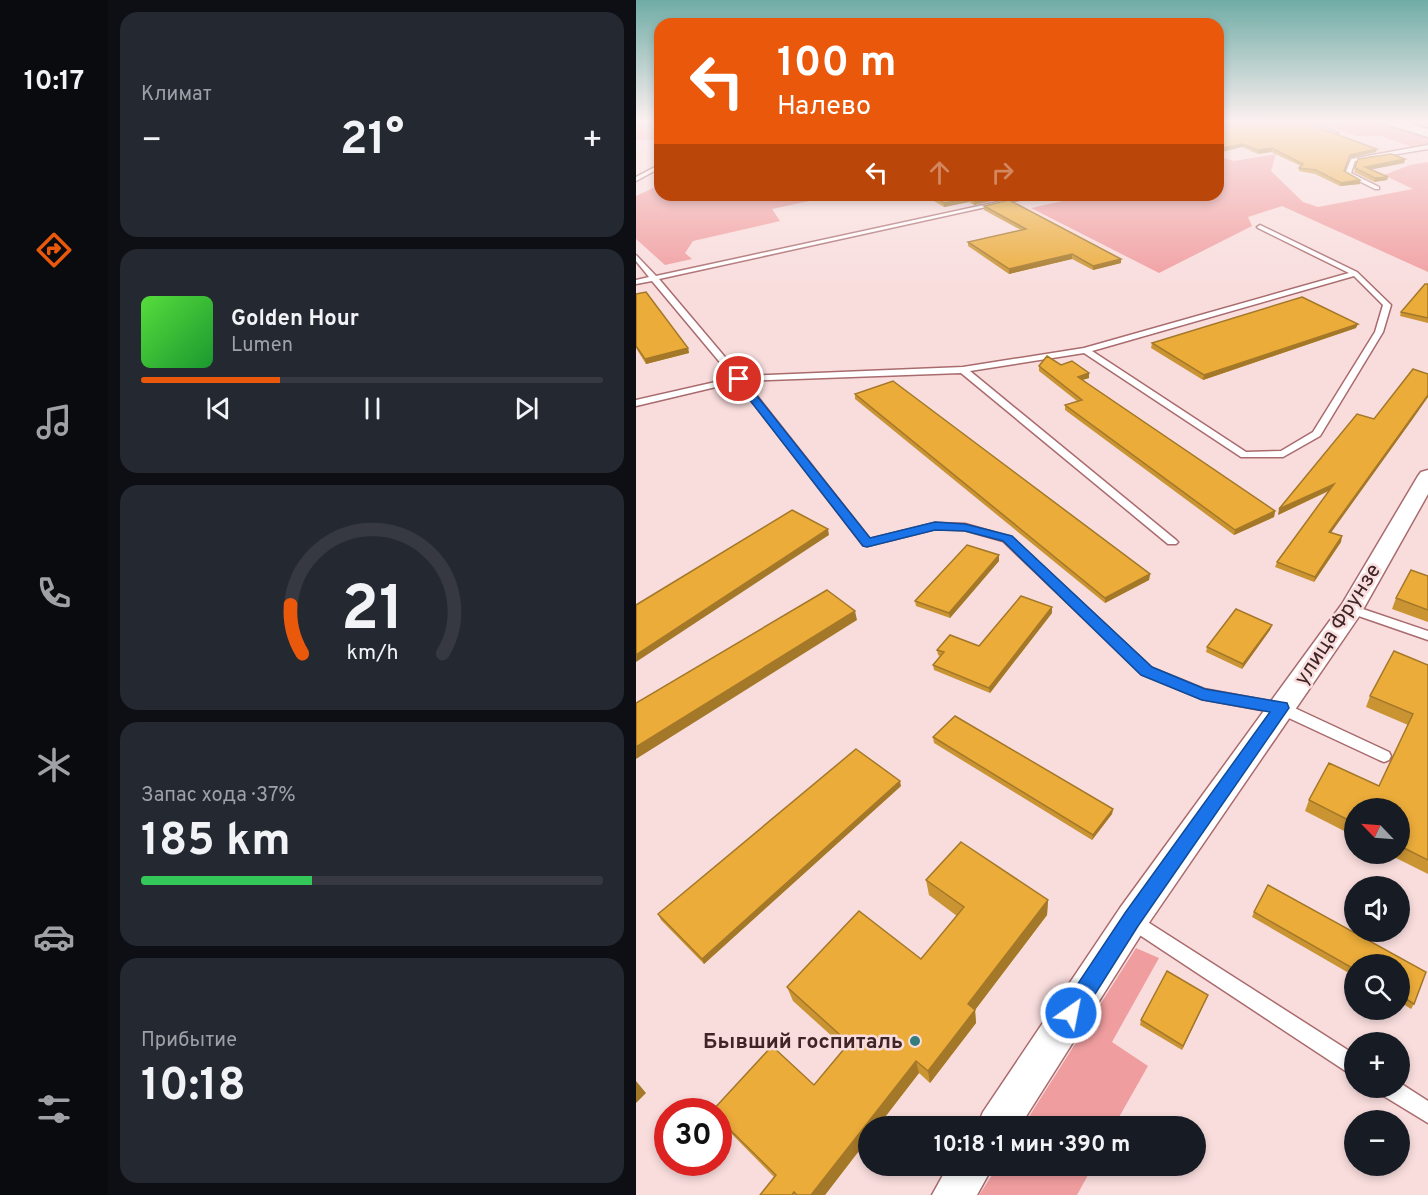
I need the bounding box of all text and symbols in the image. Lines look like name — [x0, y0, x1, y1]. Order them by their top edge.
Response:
text: 100 m — [777, 38, 896, 91]
icon: left — [678, 42, 756, 120]
text: 10:17 — [24, 65, 84, 99]
text: Климат — [141, 82, 212, 108]
text: Налево — [777, 90, 871, 124]
text: 21° — [340, 113, 404, 170]
text: − — [141, 121, 162, 163]
text: + — [582, 121, 603, 163]
icon: left — [860, 156, 893, 189]
icon: ahead — [923, 156, 956, 189]
icon: right — [986, 156, 1019, 189]
icon: directions — [33, 229, 75, 271]
text: Golden Hour — [231, 306, 359, 333]
text: Lumen — [231, 333, 293, 359]
pin — [713, 353, 764, 404]
icon: arrive — [722, 362, 755, 395]
icon: previous — [202, 392, 235, 425]
icon: pause — [356, 392, 389, 425]
icon: next — [510, 392, 543, 425]
icon: music — [33, 401, 75, 443]
street label: улица Фрунзе — [1289, 559, 1388, 691]
icon: phone — [33, 572, 75, 614]
text: 21 — [340, 574, 404, 653]
text: km/h — [346, 641, 398, 668]
icon: climate — [33, 744, 75, 786]
text: Запас хода · 37% — [141, 783, 296, 809]
north arrow — [1344, 798, 1410, 864]
map controls — [1344, 798, 1410, 1176]
text: 185 km — [141, 814, 291, 871]
button: sound — [1344, 876, 1410, 942]
icon: car — [33, 916, 75, 958]
button: search — [1344, 954, 1410, 1020]
position arrow — [1039, 981, 1103, 1045]
text: Прибытие — [141, 1028, 237, 1054]
place label: Бывший госпиталь — [703, 1029, 903, 1056]
button: + — [1344, 1032, 1410, 1098]
marker: Бывший госпиталь — [908, 1034, 922, 1048]
text: 10:18 — [141, 1059, 246, 1116]
icon: filters — [33, 1088, 75, 1130]
speed limit sign: 30 — [654, 1098, 732, 1176]
button: − — [1344, 1110, 1410, 1176]
text: 10:18 · 1 мин · 390 m — [934, 1132, 1130, 1159]

